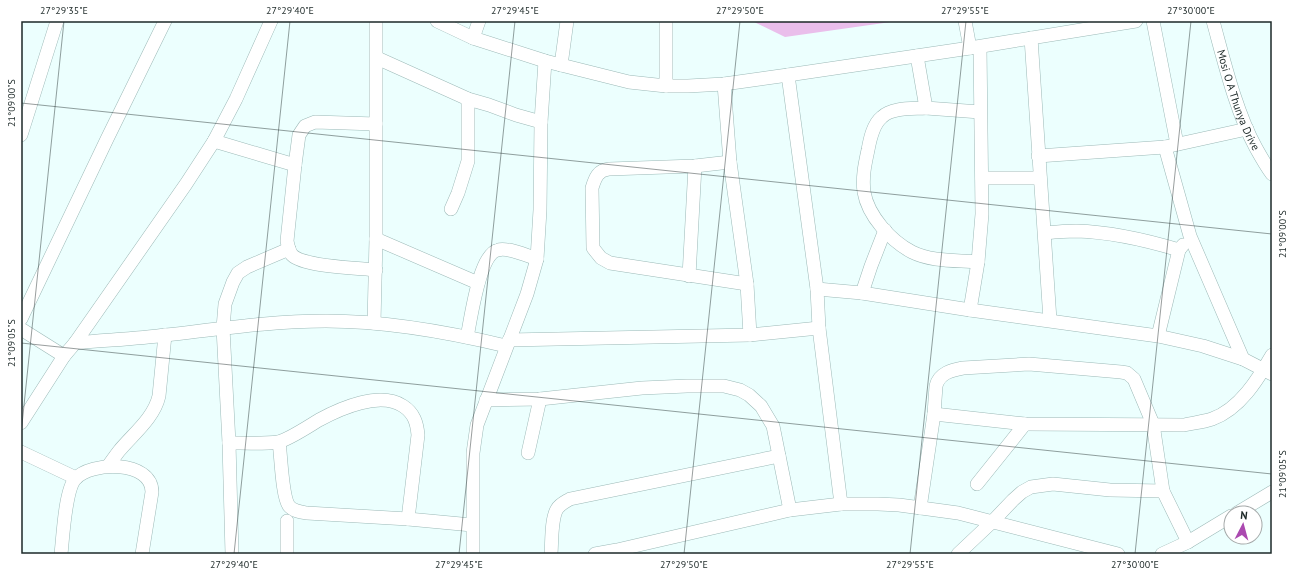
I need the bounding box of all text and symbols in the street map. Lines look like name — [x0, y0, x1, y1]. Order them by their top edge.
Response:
text: 27°29'35"E — [40, 4, 88, 17]
text: 27°29'40"E — [266, 4, 314, 17]
text: 27°29'45"E — [491, 4, 539, 17]
text: 27°29'50"E — [716, 4, 764, 17]
text: 27°29'55"E — [941, 4, 989, 17]
text: 27°30'00"E — [1167, 4, 1215, 17]
street label: Mosi O A Thunya Drive — [1214, 48, 1263, 153]
text: 21°09'00"S — [5, 79, 18, 127]
text: 21°09'00"S — [1276, 210, 1289, 258]
text: 21°09'05"S — [5, 319, 18, 367]
text: 21°09'05"S — [1276, 450, 1289, 498]
north arrow — [1223, 505, 1263, 545]
text: N — [1240, 508, 1248, 522]
text: 27°29'40"E — [210, 558, 258, 571]
text: 27°29'45"E — [435, 558, 483, 571]
text: 27°29'50"E — [660, 558, 708, 571]
text: 27°29'55"E — [886, 558, 934, 571]
text: 27°30'00"E — [1111, 558, 1159, 571]

